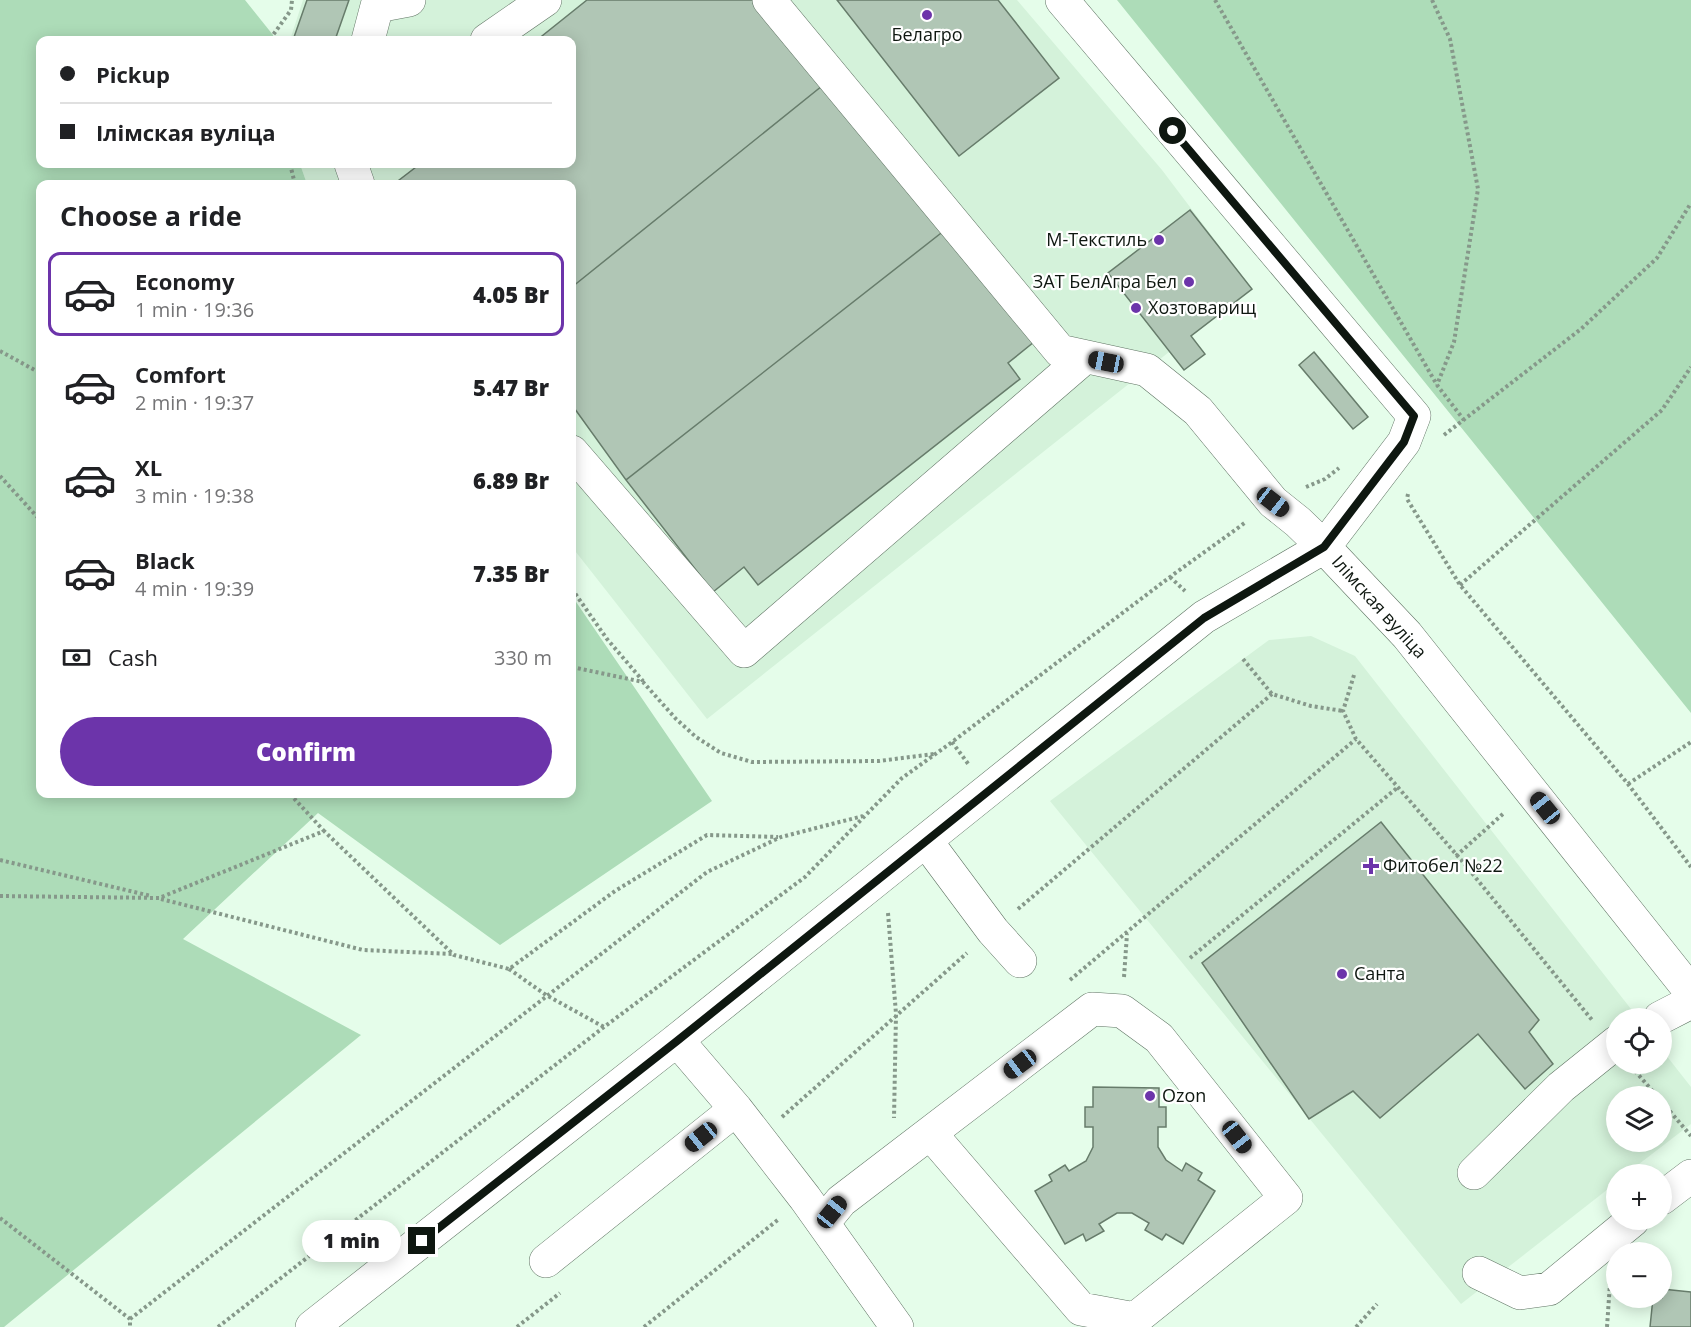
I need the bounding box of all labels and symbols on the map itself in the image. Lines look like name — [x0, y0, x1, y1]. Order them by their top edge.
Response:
marker: Белагро — [920, 8, 934, 22]
place label: Белагро — [891, 22, 963, 46]
route start — [1159, 117, 1186, 144]
place label: М-Текстиль — [1046, 227, 1147, 251]
marker: М-Текстиль — [1152, 233, 1166, 247]
place label: ЗАТ БелАгра Бел — [1033, 269, 1177, 293]
marker: ЗАТ БелАгра Бел — [1182, 275, 1196, 289]
place label: Хозтоварищ — [1148, 295, 1256, 319]
marker: Хозтоварищ — [1129, 301, 1143, 315]
car — [1087, 350, 1125, 374]
car — [1253, 484, 1293, 520]
street label: Ілімская вуліца — [1327, 550, 1433, 663]
car — [1527, 788, 1563, 828]
place label: Фитобел №22 — [1383, 853, 1503, 877]
marker: Фитобел №22 — [1364, 859, 1378, 873]
place label: Санта — [1354, 961, 1405, 985]
marker: Санта — [1335, 967, 1349, 981]
car — [1000, 1046, 1040, 1082]
place label: Ozon — [1162, 1083, 1206, 1107]
marker: Ozon — [1143, 1089, 1157, 1103]
car — [1219, 1117, 1255, 1157]
car — [681, 1119, 721, 1155]
car — [814, 1192, 850, 1232]
callout: 1 min — [302, 1220, 401, 1262]
route end — [408, 1227, 435, 1254]

